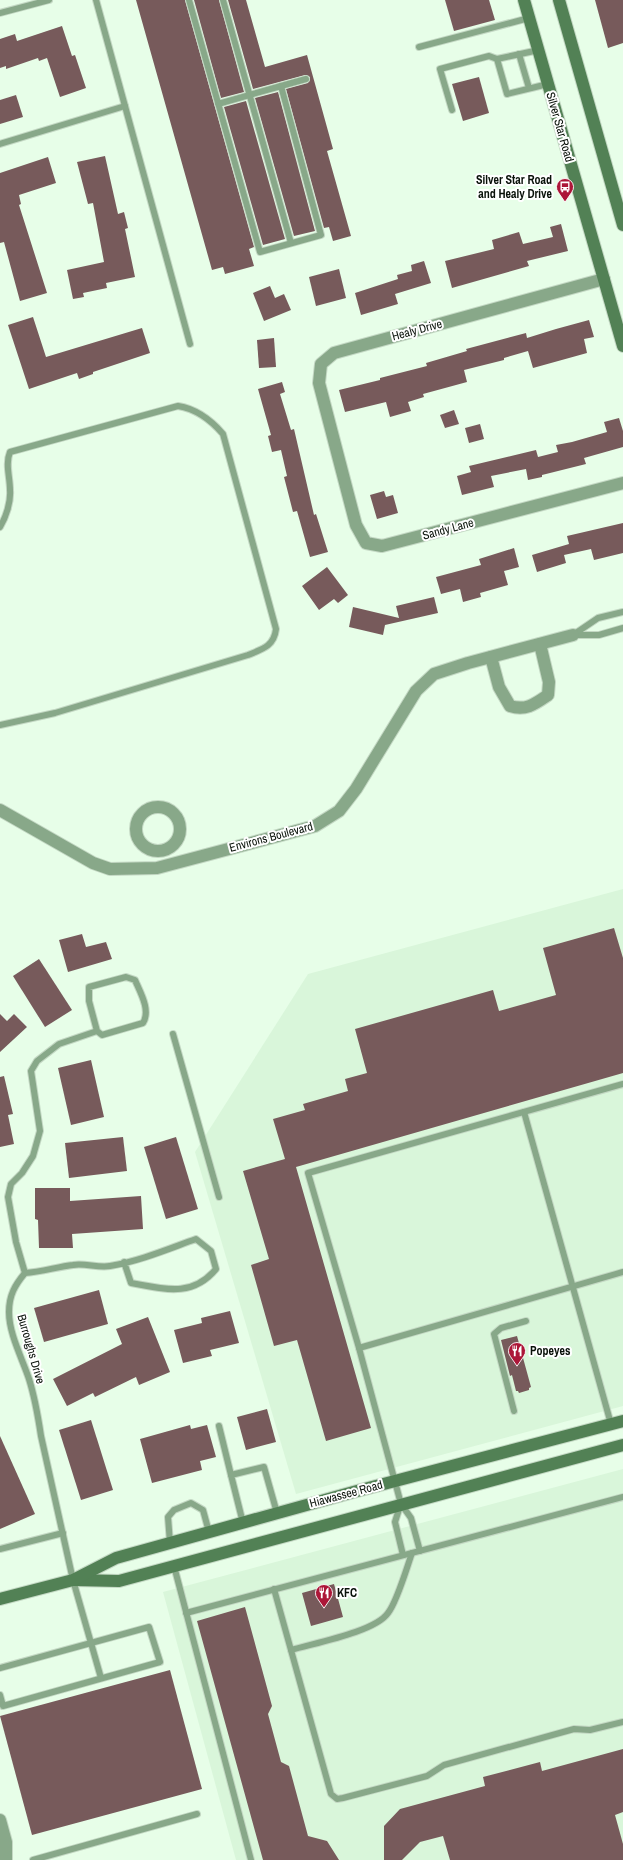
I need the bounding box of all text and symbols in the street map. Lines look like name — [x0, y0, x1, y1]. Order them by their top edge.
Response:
street label: Silver Star Road — [542, 90, 578, 164]
place label: Silver Star Road and Healy Drive — [476, 172, 553, 202]
bus stop icon: Silver Star Road and Healy Drive — [555, 177, 575, 202]
street label: Healy Drive — [390, 316, 444, 344]
street label: Sandy Lane — [421, 514, 475, 544]
street label: Environs Boulevard — [227, 818, 315, 856]
street label: Burroughs Drive — [13, 1312, 49, 1386]
restaurant icon: Popeyes — [507, 1341, 527, 1366]
place label: Popeyes — [530, 1343, 571, 1359]
street label: Hiawassee Road — [308, 1477, 384, 1511]
restaurant icon: KFC — [314, 1583, 334, 1608]
place label: KFC — [337, 1585, 357, 1601]

